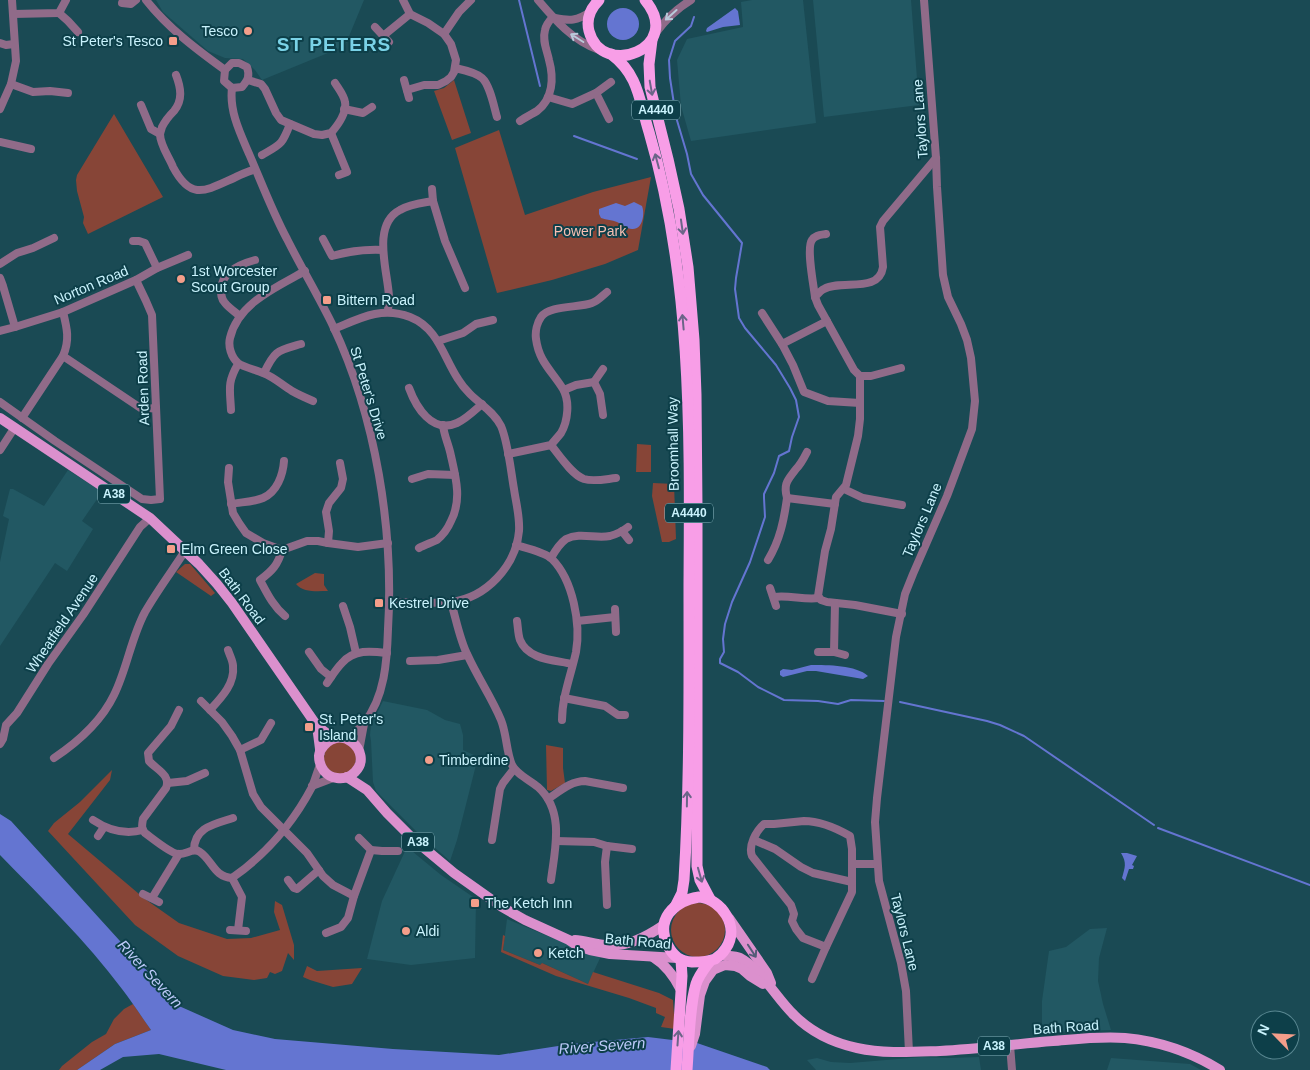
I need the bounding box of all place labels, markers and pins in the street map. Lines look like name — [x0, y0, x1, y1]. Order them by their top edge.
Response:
place label: Tesco — [201, 23, 238, 39]
marker: Tesco — [242, 25, 254, 37]
place label: St Peter's Tesco — [63, 33, 163, 49]
marker: St Peter's Tesco — [167, 35, 179, 47]
place label: 1st Worcester Scout Group — [191, 263, 277, 295]
marker: 1st Worcester Scout Group — [175, 273, 187, 285]
place label: Bittern Road — [337, 292, 415, 308]
marker: Bittern Road — [321, 294, 333, 306]
place label: Elm Green Close — [181, 541, 288, 557]
marker: Elm Green Close — [165, 543, 177, 555]
place label: Kestrel Drive — [389, 595, 469, 611]
marker: Kestrel Drive — [373, 597, 385, 609]
place label: St. Peter's Island — [319, 711, 383, 743]
marker: St. Peter's Island — [303, 721, 315, 733]
place label: Timberdine — [439, 752, 509, 768]
marker: Timberdine — [423, 754, 435, 766]
place label: The Ketch Inn — [485, 895, 572, 911]
marker: The Ketch Inn — [469, 897, 481, 909]
place label: Aldi — [416, 923, 439, 939]
marker: Aldi — [400, 925, 412, 937]
place label: Ketch — [548, 945, 584, 961]
marker: Ketch — [532, 947, 544, 959]

